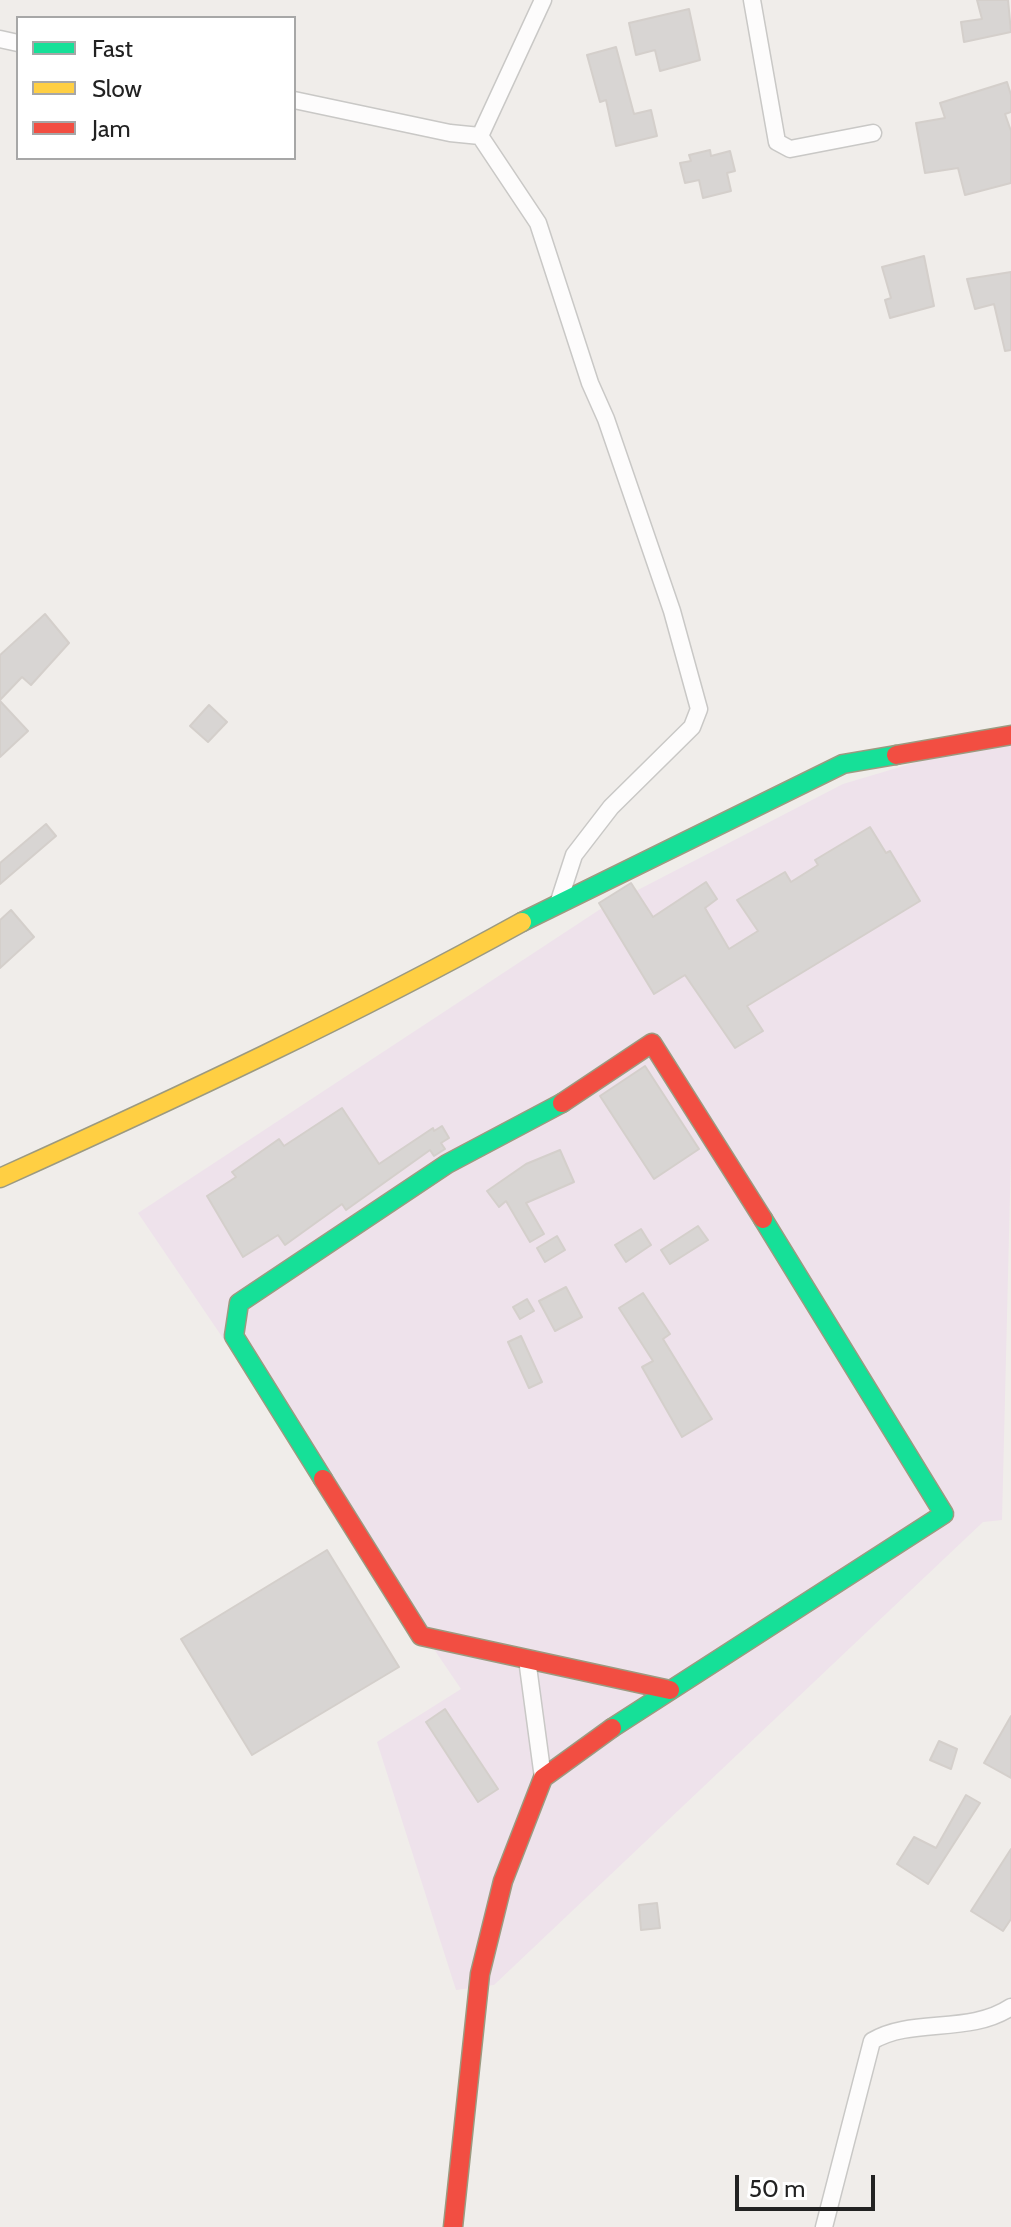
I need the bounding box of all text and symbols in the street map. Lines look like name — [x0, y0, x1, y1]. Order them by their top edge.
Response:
legend — [16, 16, 296, 160]
text: Fast — [92, 34, 133, 63]
text: Slow — [92, 74, 142, 103]
text: Jam — [92, 114, 130, 143]
scale bar — [739, 2159, 879, 2209]
text: 50 m — [749, 2174, 805, 2203]

